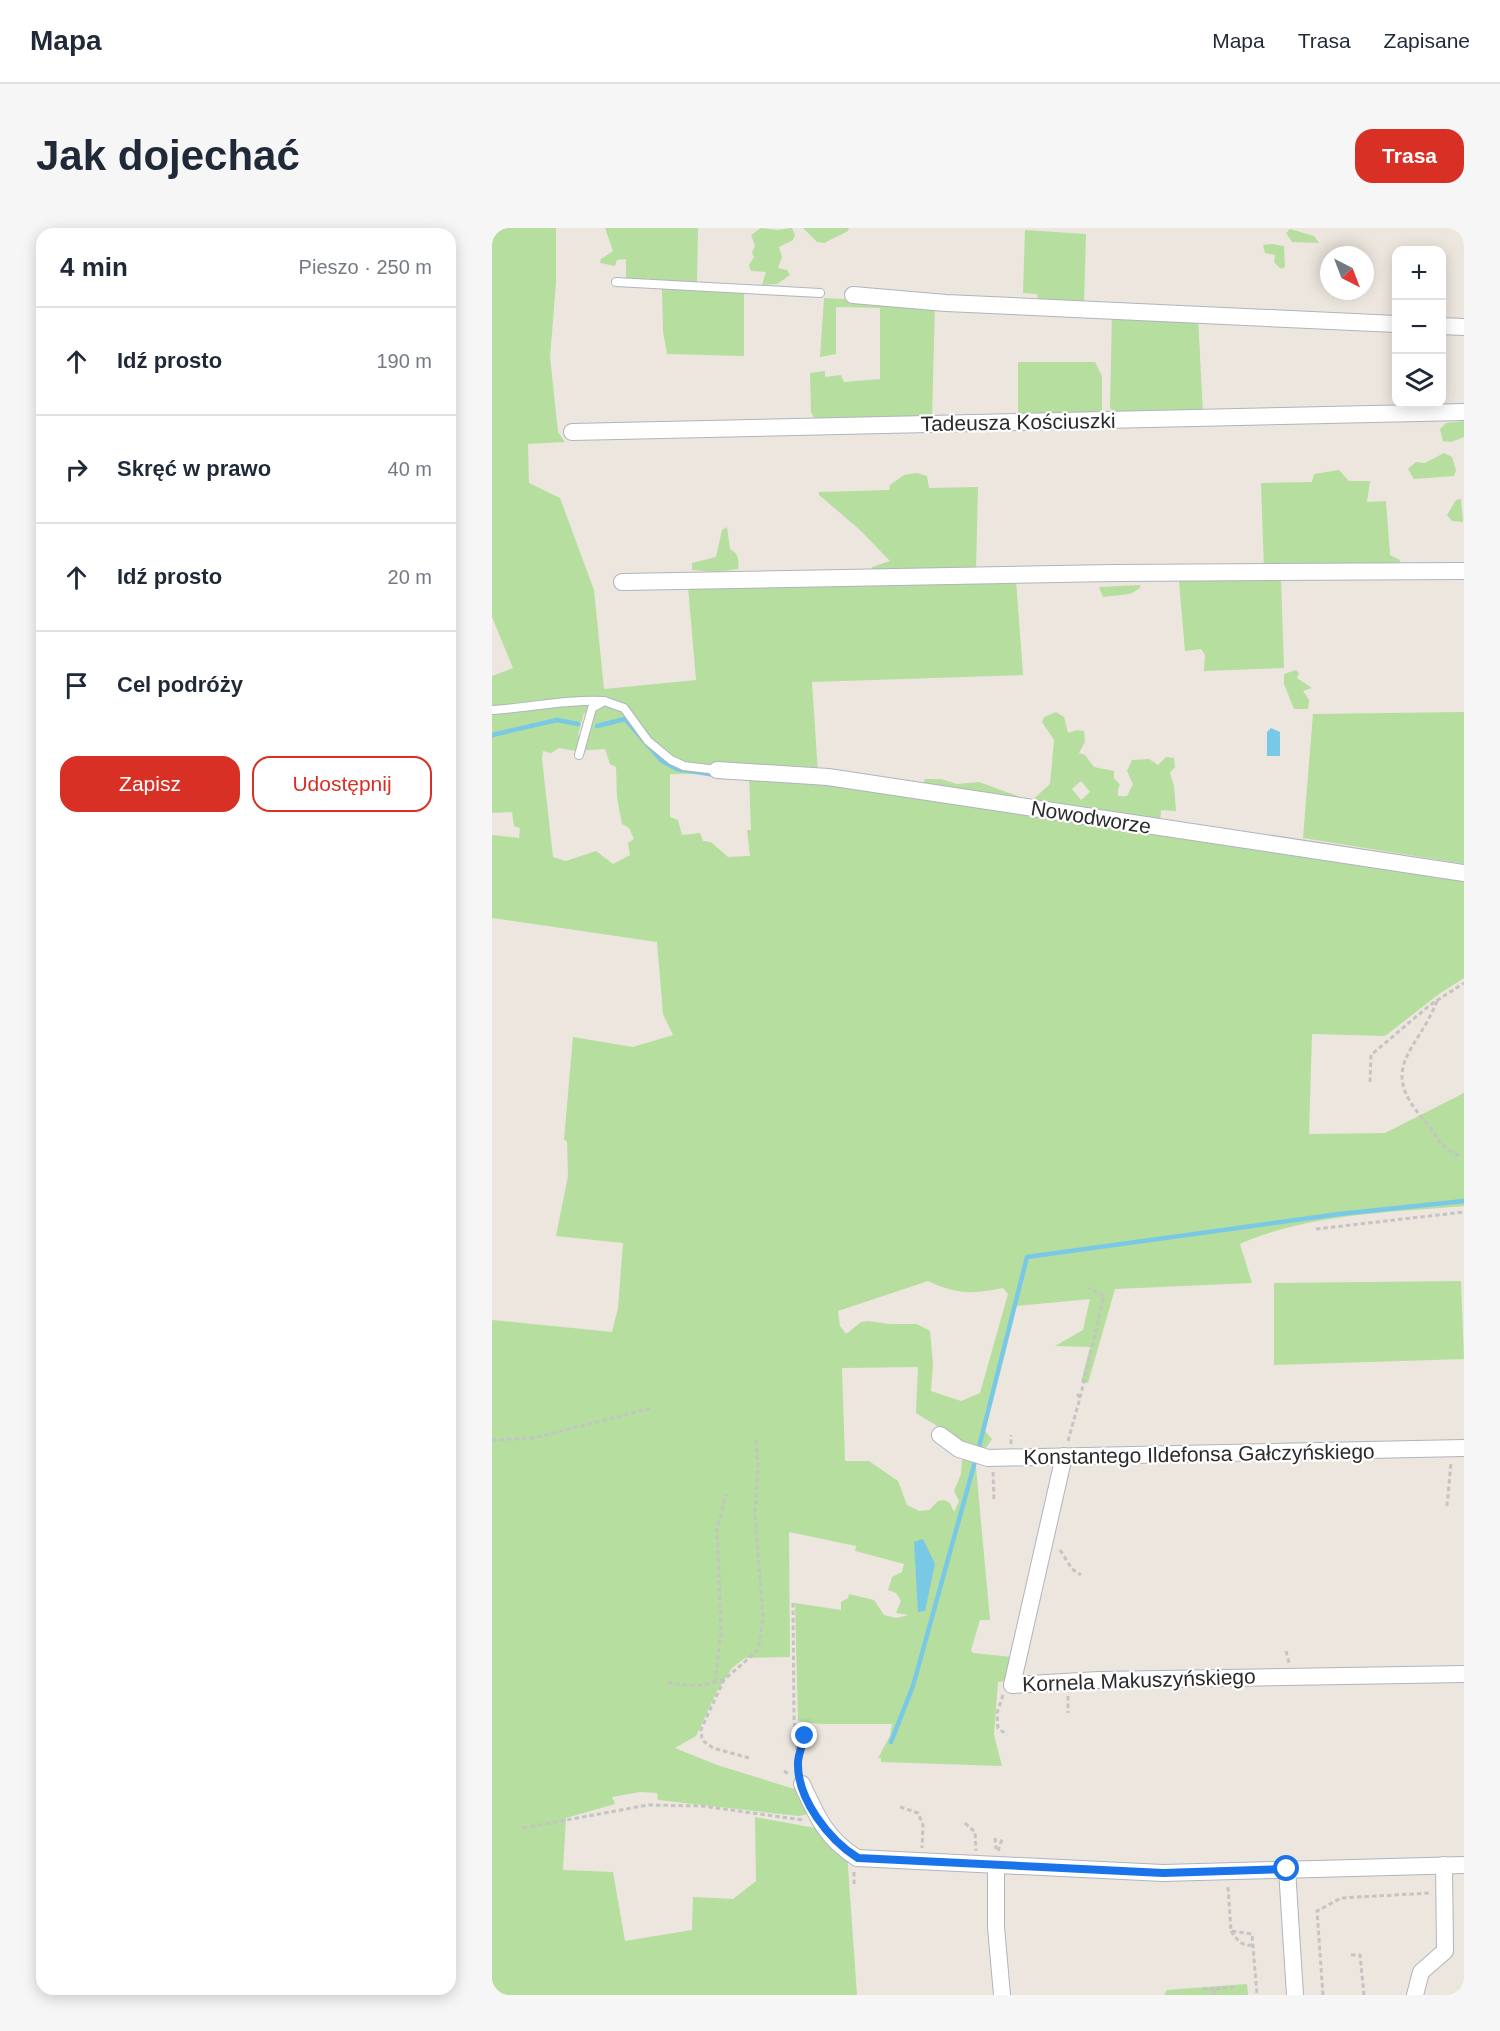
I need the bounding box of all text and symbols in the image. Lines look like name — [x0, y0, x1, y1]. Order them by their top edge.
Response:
text: Mapa — [30, 25, 102, 56]
text: Mapa — [1212, 29, 1265, 52]
text: Trasa — [1298, 29, 1351, 52]
text: Zapisane — [1384, 29, 1470, 52]
button: Trasa — [1355, 129, 1464, 183]
text: Jak dojechać — [36, 132, 300, 179]
north arrow — [1320, 246, 1374, 300]
map controls — [1392, 246, 1446, 408]
button: + — [1392, 246, 1446, 300]
text: 4 min — [60, 252, 128, 282]
text: Pieszo · 250 m — [299, 256, 432, 278]
button: − — [1392, 300, 1446, 354]
icon: ahead — [60, 345, 93, 378]
text: Idź prosto — [117, 348, 222, 373]
text: 190 m — [376, 350, 432, 372]
button: layers — [1392, 354, 1446, 408]
street label: Tadeusza Kościuszki — [920, 409, 1116, 435]
icon: right — [60, 453, 93, 486]
text: Skręć w prawo — [117, 456, 271, 481]
text: 40 m — [388, 458, 432, 480]
icon: ahead — [60, 561, 93, 594]
text: Idź prosto — [117, 564, 222, 589]
text: 20 m — [388, 566, 432, 588]
icon: arrive — [60, 669, 93, 702]
text: Cel podróży — [117, 672, 243, 697]
button: Zapisz — [60, 756, 240, 812]
button: Udostępnij — [252, 756, 432, 812]
street label: Nowodworze — [1029, 796, 1153, 838]
street label: Konstantego Ildefonsa Gałczyńskiego — [1023, 1439, 1375, 1469]
street label: Kornela Makuszyńskiego — [1022, 1664, 1256, 1696]
route end — [791, 1722, 817, 1748]
route start — [1273, 1855, 1299, 1881]

